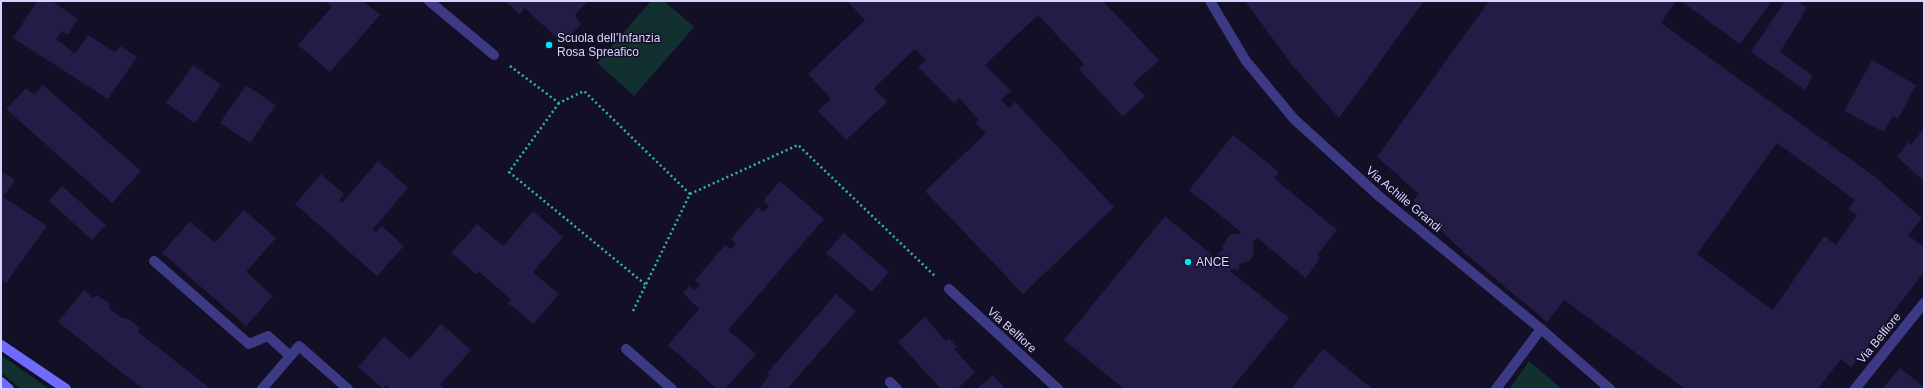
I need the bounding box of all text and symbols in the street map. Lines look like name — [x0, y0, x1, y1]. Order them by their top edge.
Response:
place label: Scuola dell’Infanzia Rosa Spreafico — [557, 31, 661, 59]
marker: Scuola dell’Infanzia Rosa Spreafico — [544, 40, 554, 50]
street label: Via Achille Grandi — [1363, 163, 1445, 235]
place label: ANCE — [1196, 255, 1229, 269]
marker: ANCE — [1183, 257, 1193, 267]
street label: Via Belfiore — [985, 304, 1040, 356]
street label: Via Belfiore — [1854, 310, 1904, 366]

